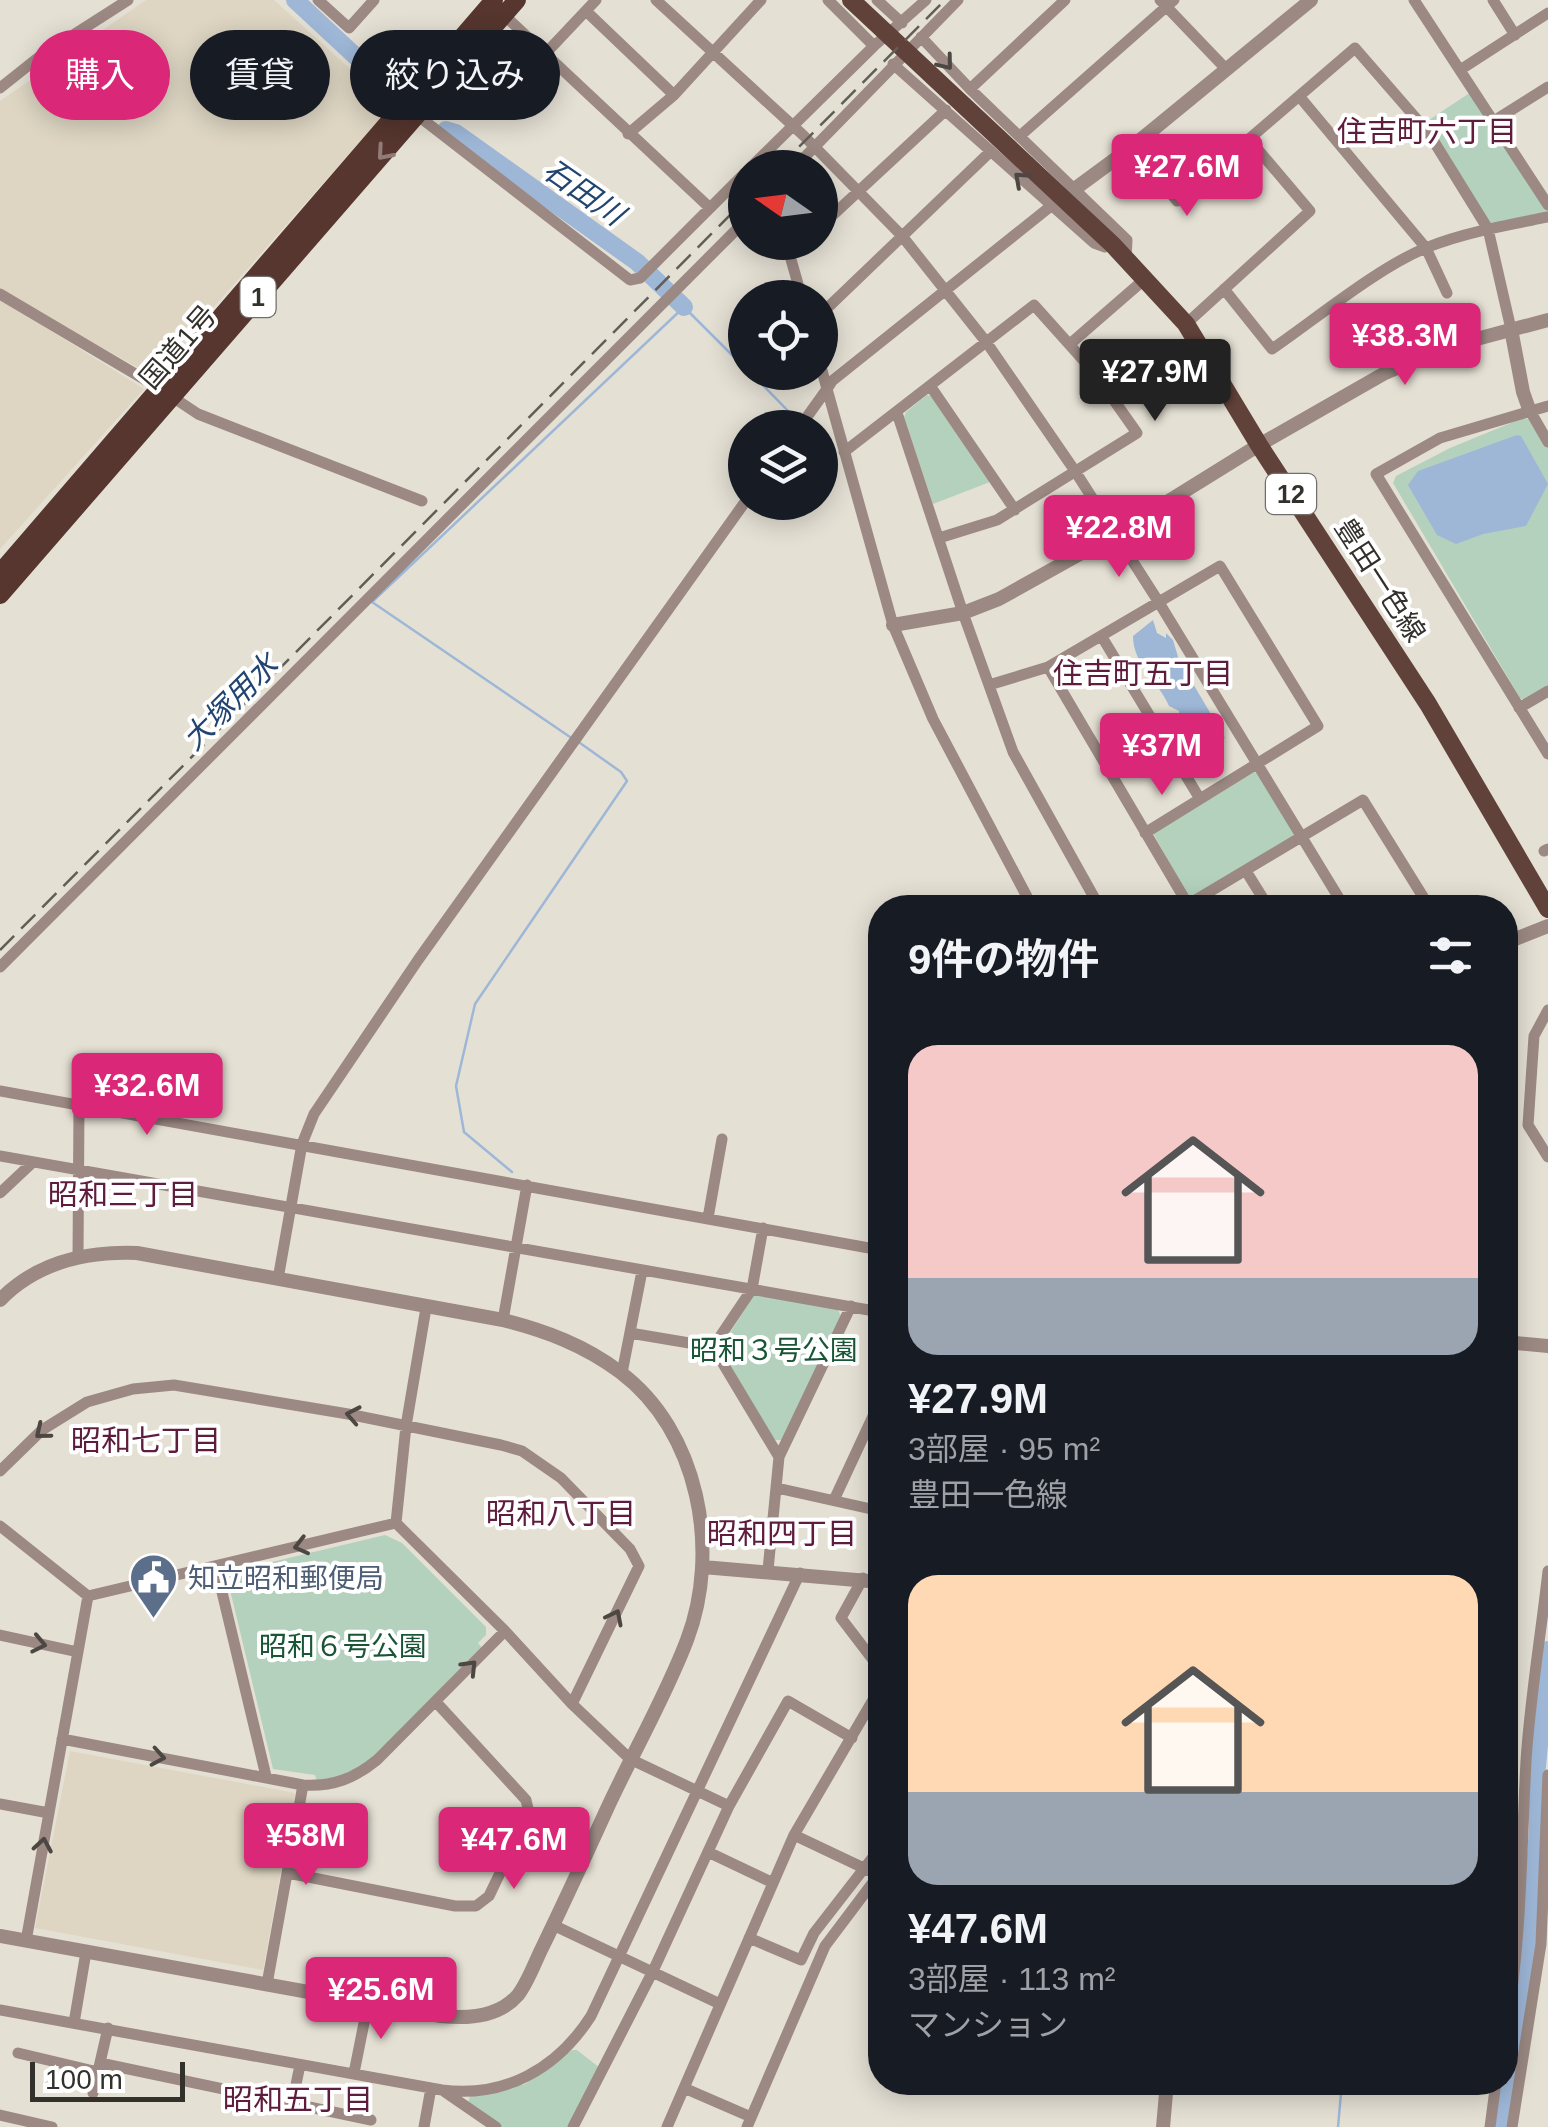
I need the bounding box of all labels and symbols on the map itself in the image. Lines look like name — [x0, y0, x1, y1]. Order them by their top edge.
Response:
one-way arrow — [934, 52, 952, 70]
district label: 住吉町六丁目 — [1337, 115, 1517, 148]
pin: ¥27.6M — [1106, 134, 1268, 219]
one-way arrow — [378, 141, 396, 159]
north arrow — [728, 150, 838, 260]
water label: 石田川 — [538, 153, 633, 233]
one-way arrow — [1014, 172, 1033, 190]
road number: 1 — [240, 277, 276, 317]
street label: 国道1号 — [134, 299, 222, 395]
pin: ¥38.3M — [1324, 303, 1486, 388]
pin: ¥27.9M — [1074, 339, 1236, 424]
road number: 12 — [1266, 474, 1316, 514]
pin: ¥22.8M — [1038, 495, 1200, 580]
street label: 豊田一色線 — [1329, 513, 1431, 647]
water label: 大塚用水 — [176, 646, 286, 756]
district label: 住吉町五丁目 — [1053, 657, 1233, 690]
pin: ¥37M — [1103, 713, 1221, 798]
pin: ¥32.6M — [66, 1053, 228, 1138]
district label: 昭和三丁目 — [48, 1178, 198, 1211]
park label: 昭和３号公園 — [690, 1335, 858, 1366]
one-way arrow — [345, 1405, 362, 1426]
one-way arrow — [36, 1420, 54, 1438]
district label: 昭和七丁目 — [71, 1424, 221, 1457]
district label: 昭和八丁目 — [486, 1497, 636, 1530]
district label: 昭和四丁目 — [707, 1517, 857, 1550]
one-way arrow — [293, 1534, 310, 1555]
public building icon: 知立昭和郵便局 — [127, 1552, 179, 1620]
place label: 知立昭和郵便局 — [188, 1563, 384, 1594]
one-way arrow — [603, 1610, 623, 1628]
park label: 昭和６号公園 — [259, 1631, 427, 1662]
one-way arrow — [30, 1632, 47, 1653]
one-way arrow — [458, 1661, 476, 1679]
one-way arrow — [149, 1745, 166, 1766]
pin: ¥58M — [247, 1803, 365, 1888]
pin: ¥47.6M — [433, 1807, 595, 1892]
one-way arrow — [32, 1837, 53, 1854]
pin: ¥25.6M — [300, 1957, 462, 2042]
scale bar — [30, 2057, 185, 2102]
district label: 昭和五丁目 — [223, 2083, 373, 2116]

